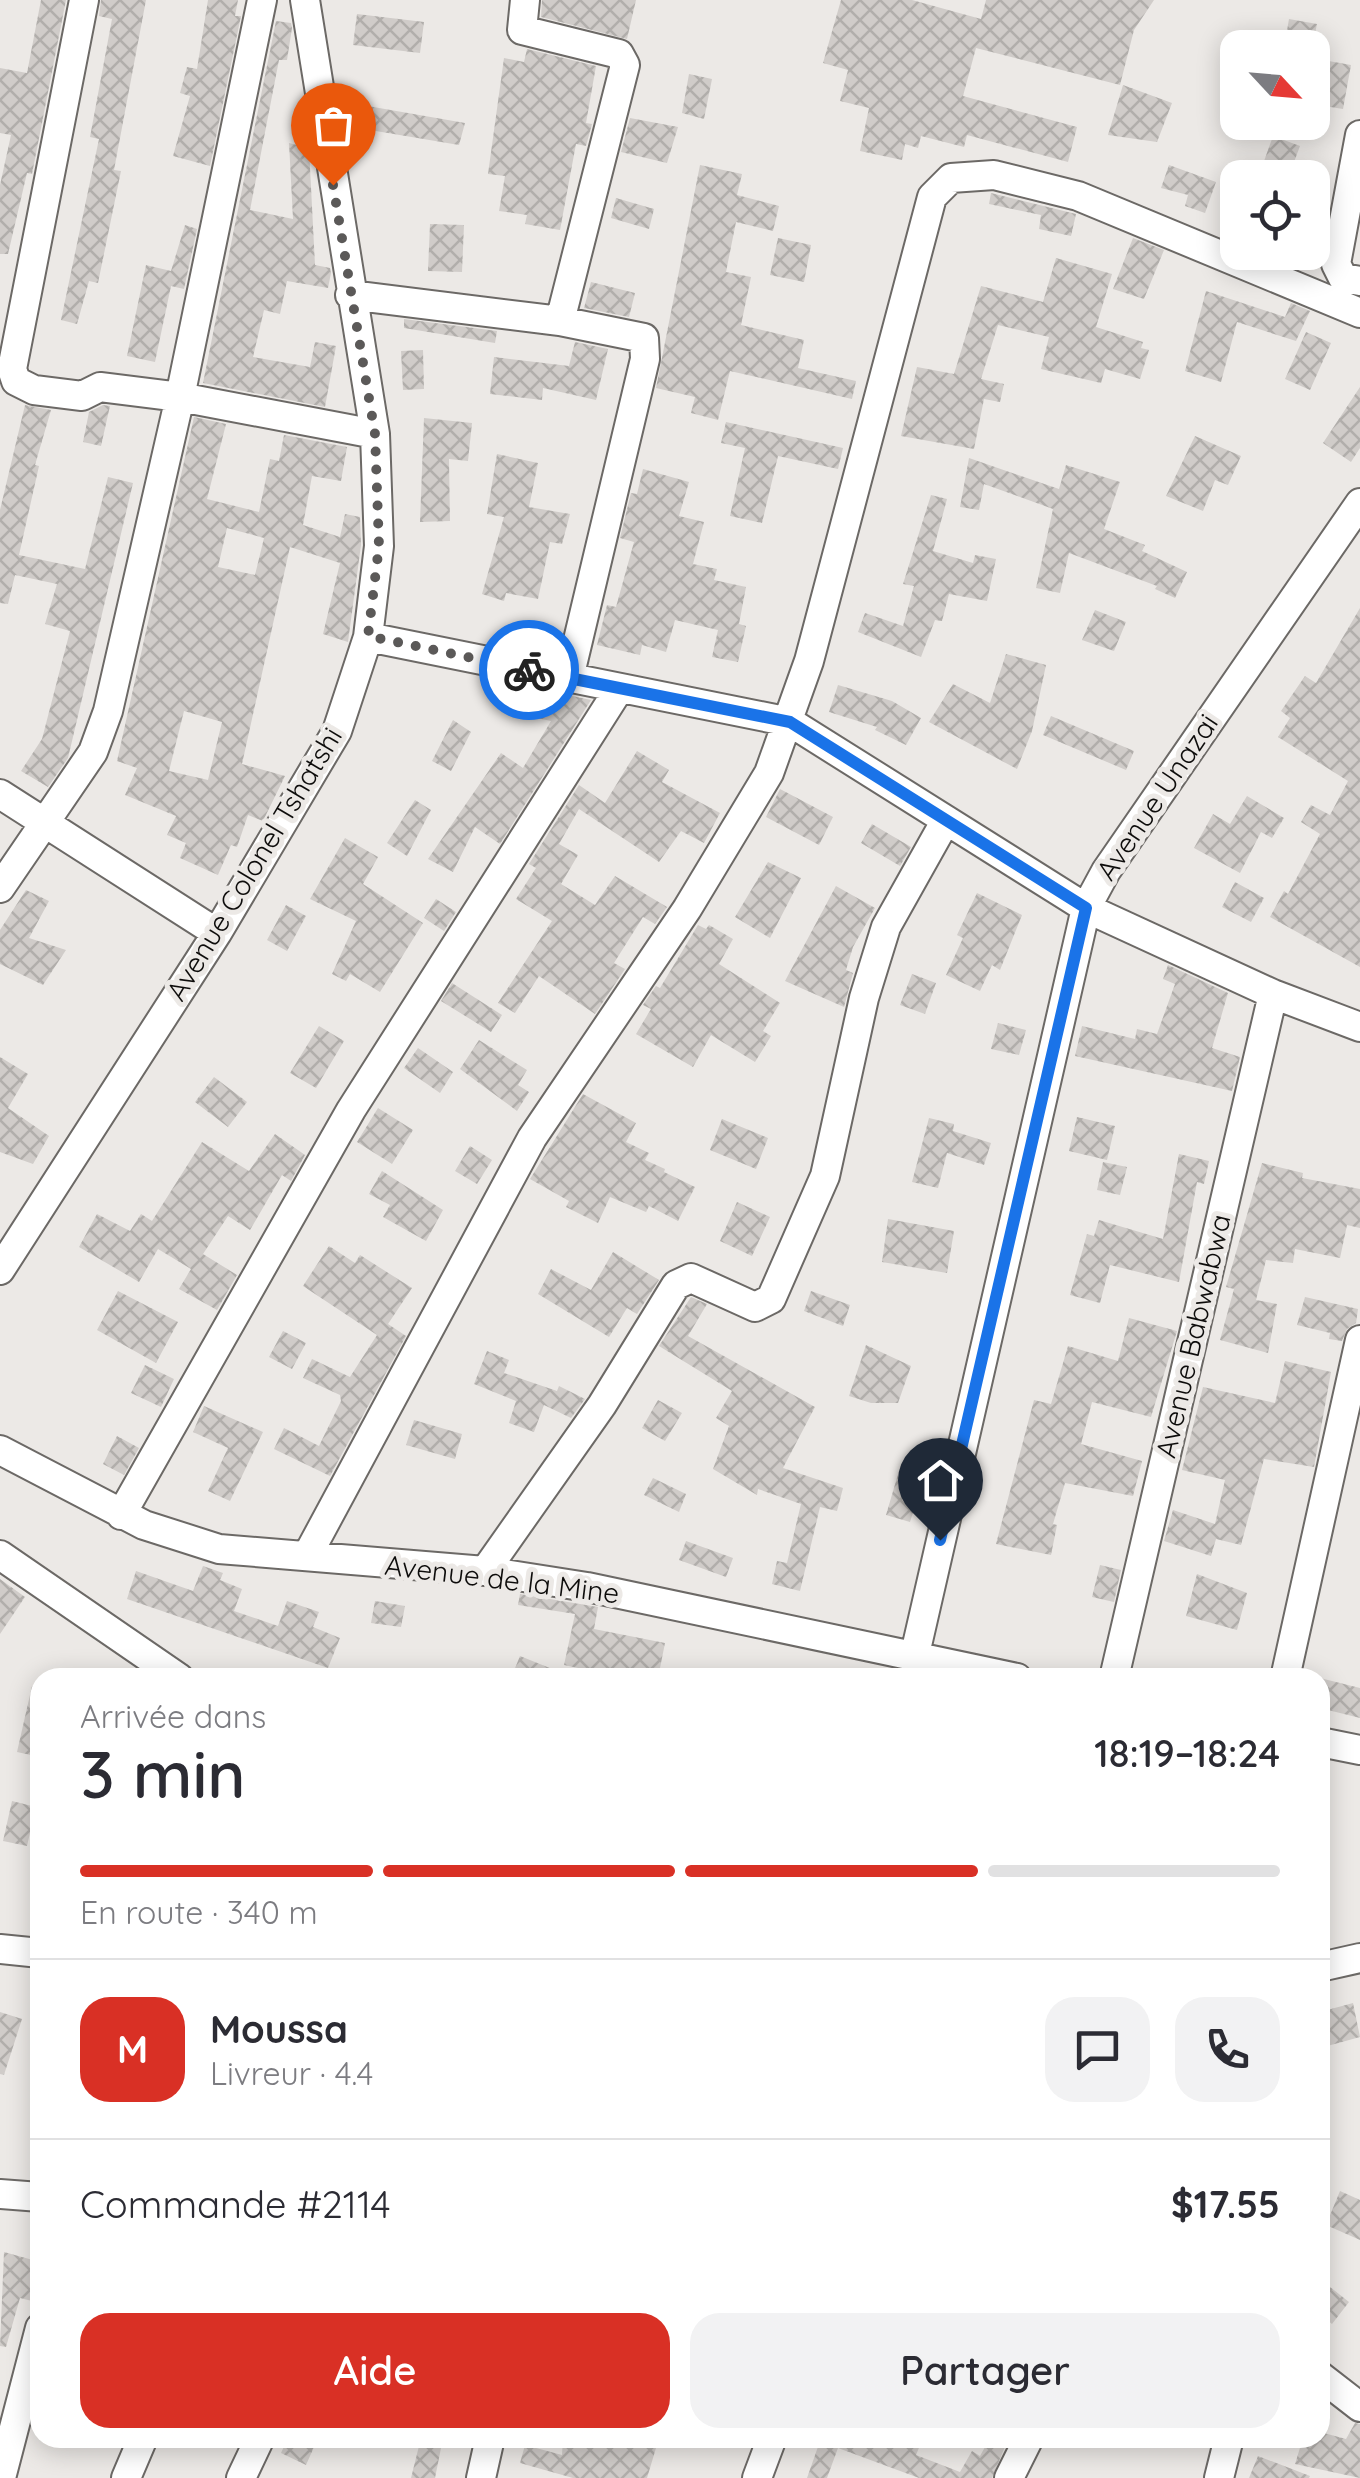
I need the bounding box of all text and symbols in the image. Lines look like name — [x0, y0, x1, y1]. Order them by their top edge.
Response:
north arrow — [1220, 30, 1330, 140]
map controls — [1220, 30, 1330, 270]
pin — [291, 83, 376, 186]
icon: bag — [306, 98, 361, 153]
button: locate — [1220, 160, 1330, 270]
courier — [479, 620, 579, 720]
icon: bike — [502, 643, 557, 698]
street label: Avenue Unazai — [1088, 707, 1225, 886]
street label: Avenue Colonel Tshatshi — [158, 721, 349, 1007]
street label: Avenue Babwabwa — [1147, 1211, 1238, 1461]
pin — [898, 1438, 983, 1541]
icon: home — [913, 1453, 968, 1508]
street label: Avenue de la Mine — [383, 1547, 621, 1610]
text: Arrivée dans — [80, 1696, 266, 1736]
text: 18:19–18:24 — [1094, 1729, 1280, 1777]
text: 3 min — [80, 1733, 246, 1814]
text: En route · 340 m — [80, 1892, 318, 1932]
button: chat — [1045, 1997, 1150, 2102]
button: phone — [1175, 1997, 1280, 2102]
text: Moussa — [210, 2005, 348, 2053]
text: M — [117, 2025, 148, 2073]
text: Livreur · 4.4 — [210, 2053, 373, 2093]
text: Commande #2114 — [80, 2180, 390, 2228]
text: $17.55 — [1171, 2180, 1280, 2228]
button: Aide — [80, 2313, 670, 2428]
button: Partager — [690, 2313, 1280, 2428]

